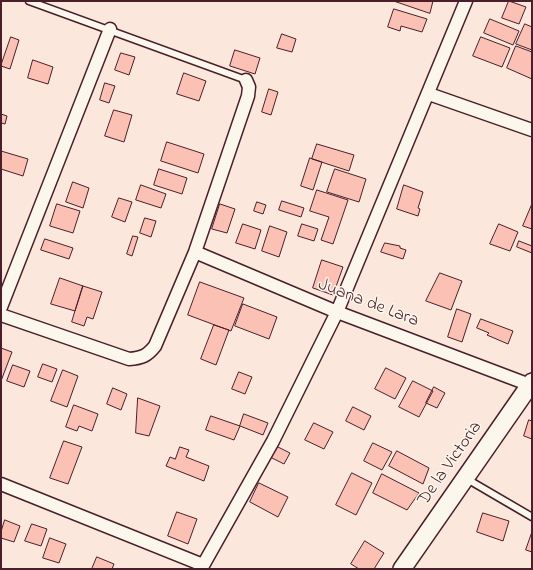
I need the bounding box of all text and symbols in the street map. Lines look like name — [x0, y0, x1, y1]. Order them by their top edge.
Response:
street label: Juana de Lara — [315, 275, 421, 333]
street label: De la Victoria — [414, 418, 488, 510]

